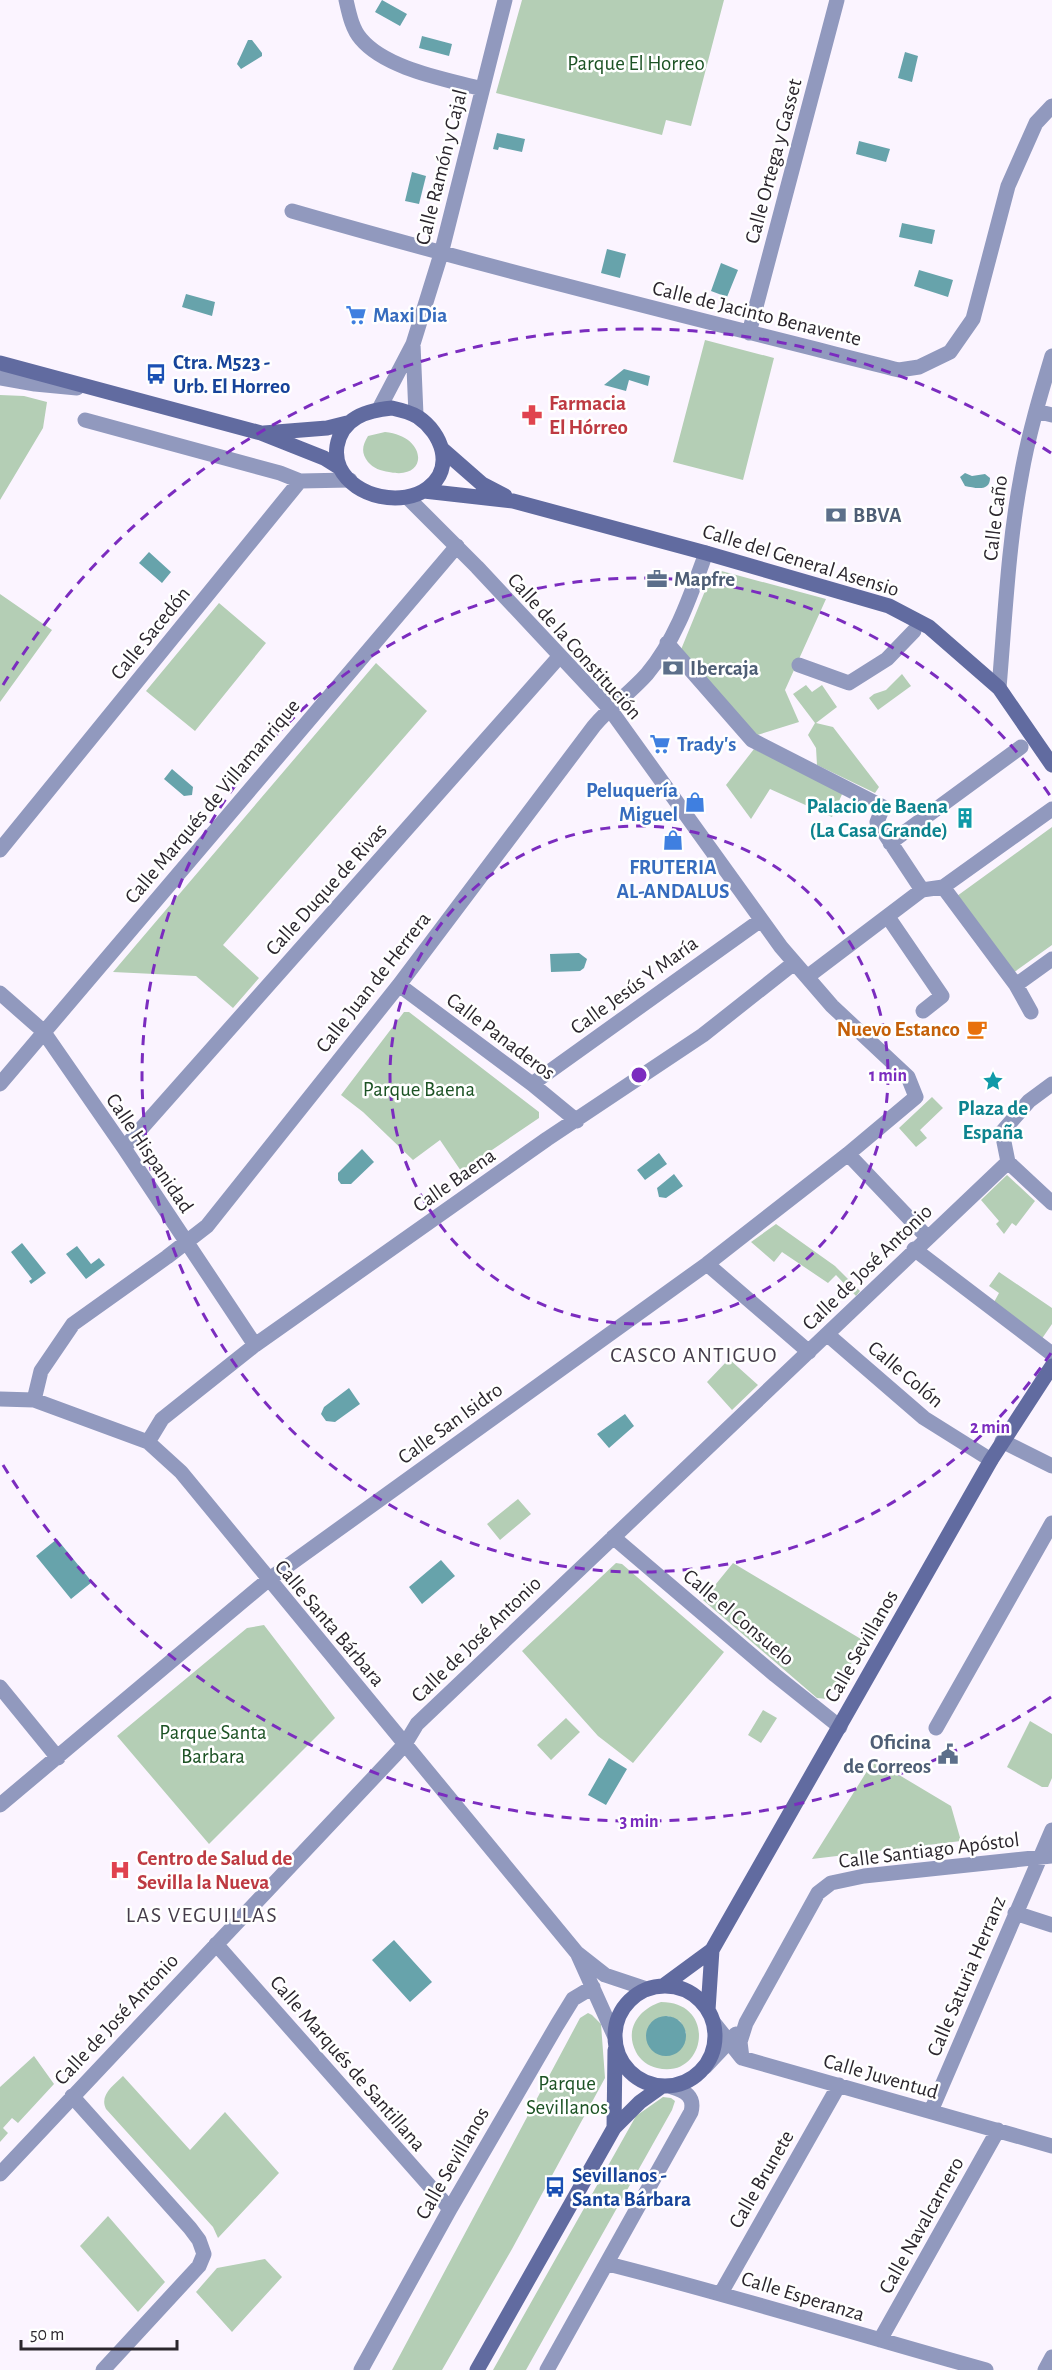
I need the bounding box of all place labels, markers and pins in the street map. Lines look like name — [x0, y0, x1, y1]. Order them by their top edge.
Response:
supermarket icon: Maxi Dia — [344, 303, 368, 327]
place label: Maxi Dia — [373, 305, 447, 326]
place label: Ctra. M523 - Urb. El Horreo — [173, 352, 290, 397]
bus stop icon: Ctra. M523 - Urb. El Horreo — [144, 362, 168, 386]
place label: Farmacia El Hórreo — [549, 393, 628, 438]
pharmacy icon: Farmacia El Hórreo — [520, 403, 544, 427]
bank icon: BBVA — [824, 503, 848, 527]
place label: BBVA — [853, 505, 902, 526]
office icon: Mapfre — [645, 567, 669, 591]
place label: Mapfre — [674, 569, 735, 590]
bank icon: Ibercaja — [661, 656, 685, 680]
place label: Ibercaja — [690, 658, 759, 679]
supermarket icon: Trady's — [648, 732, 672, 756]
place label: Trady's — [677, 734, 736, 755]
place label: Peluquería Miguel — [586, 780, 678, 825]
shop icon: Peluquería Miguel — [683, 790, 707, 814]
place label: Palacio de Baena (La Casa Grande) — [807, 796, 948, 841]
building icon: Palacio de Baena (La Casa Grande) — [953, 806, 977, 830]
shop icon: FRUTERIA AL-ANDALUS — [661, 828, 685, 852]
place label: FRUTERIA AL-ANDALUS — [616, 857, 730, 902]
cafe icon: Nuevo Estanco — [965, 1017, 989, 1041]
place label: Nuevo Estanco — [837, 1019, 960, 1040]
centre of rings — [629, 1065, 649, 1085]
place icon: Plaza de España — [981, 1069, 1005, 1093]
place label: Plaza de España — [958, 1098, 1028, 1143]
place label: Oficina de Correos — [843, 1732, 931, 1777]
public building icon: Oficina de Correos — [936, 1742, 960, 1766]
place label: Centro de Salud de Sevilla la Nueva — [137, 1848, 293, 1893]
hospital icon: Centro de Salud de Sevilla la Nueva — [108, 1858, 132, 1882]
place label: Sevillanos - Santa Bárbara — [572, 2165, 691, 2210]
bus stop icon: Sevillanos - Santa Bárbara — [543, 2175, 567, 2199]

